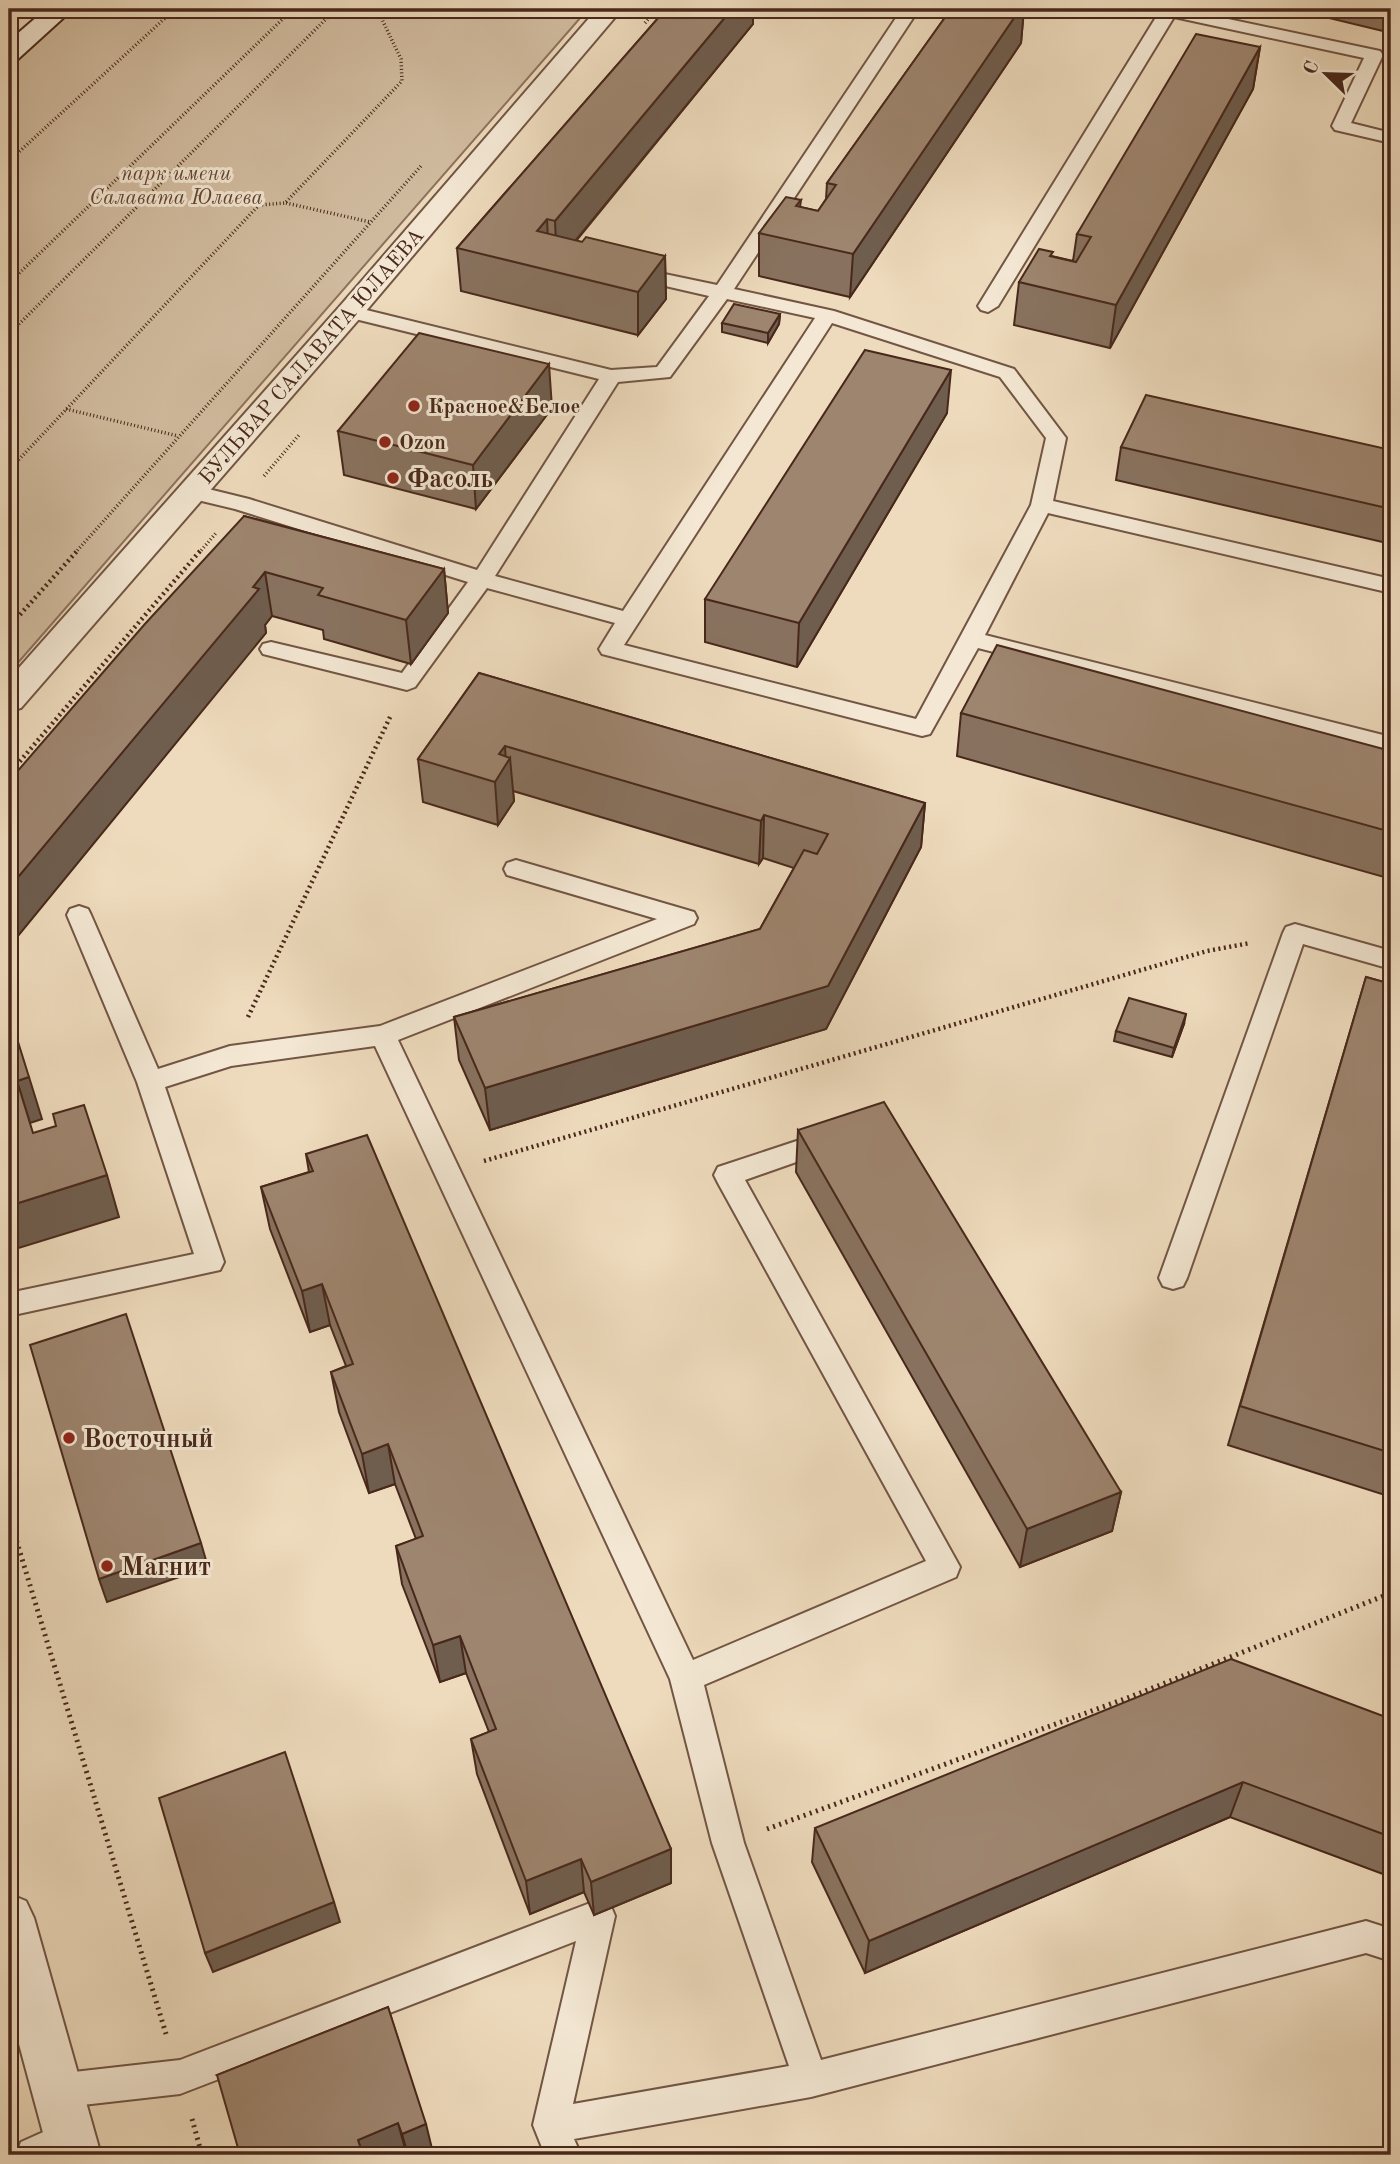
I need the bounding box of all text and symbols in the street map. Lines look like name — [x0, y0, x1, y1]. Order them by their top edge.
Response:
north arrow — [1292, 38, 1362, 108]
text: С — [1301, 59, 1324, 78]
park label: парк имени Салавата Юлаева — [89, 164, 263, 209]
street label: БУЛЬВАР САЛАВАТА ЮЛАЕВА — [196, 225, 429, 489]
place label: Красное&Белое — [428, 397, 581, 418]
marker: Красное&Белое — [406, 398, 422, 414]
place label: Ozon — [399, 433, 446, 454]
marker: Ozon — [377, 434, 393, 450]
place label: Фасоль — [407, 467, 493, 493]
marker: Фасоль — [385, 470, 401, 486]
place label: Восточный — [83, 1427, 213, 1453]
marker: Восточный — [61, 1430, 77, 1446]
place label: Магнит — [121, 1555, 211, 1581]
marker: Магнит — [99, 1558, 115, 1574]

